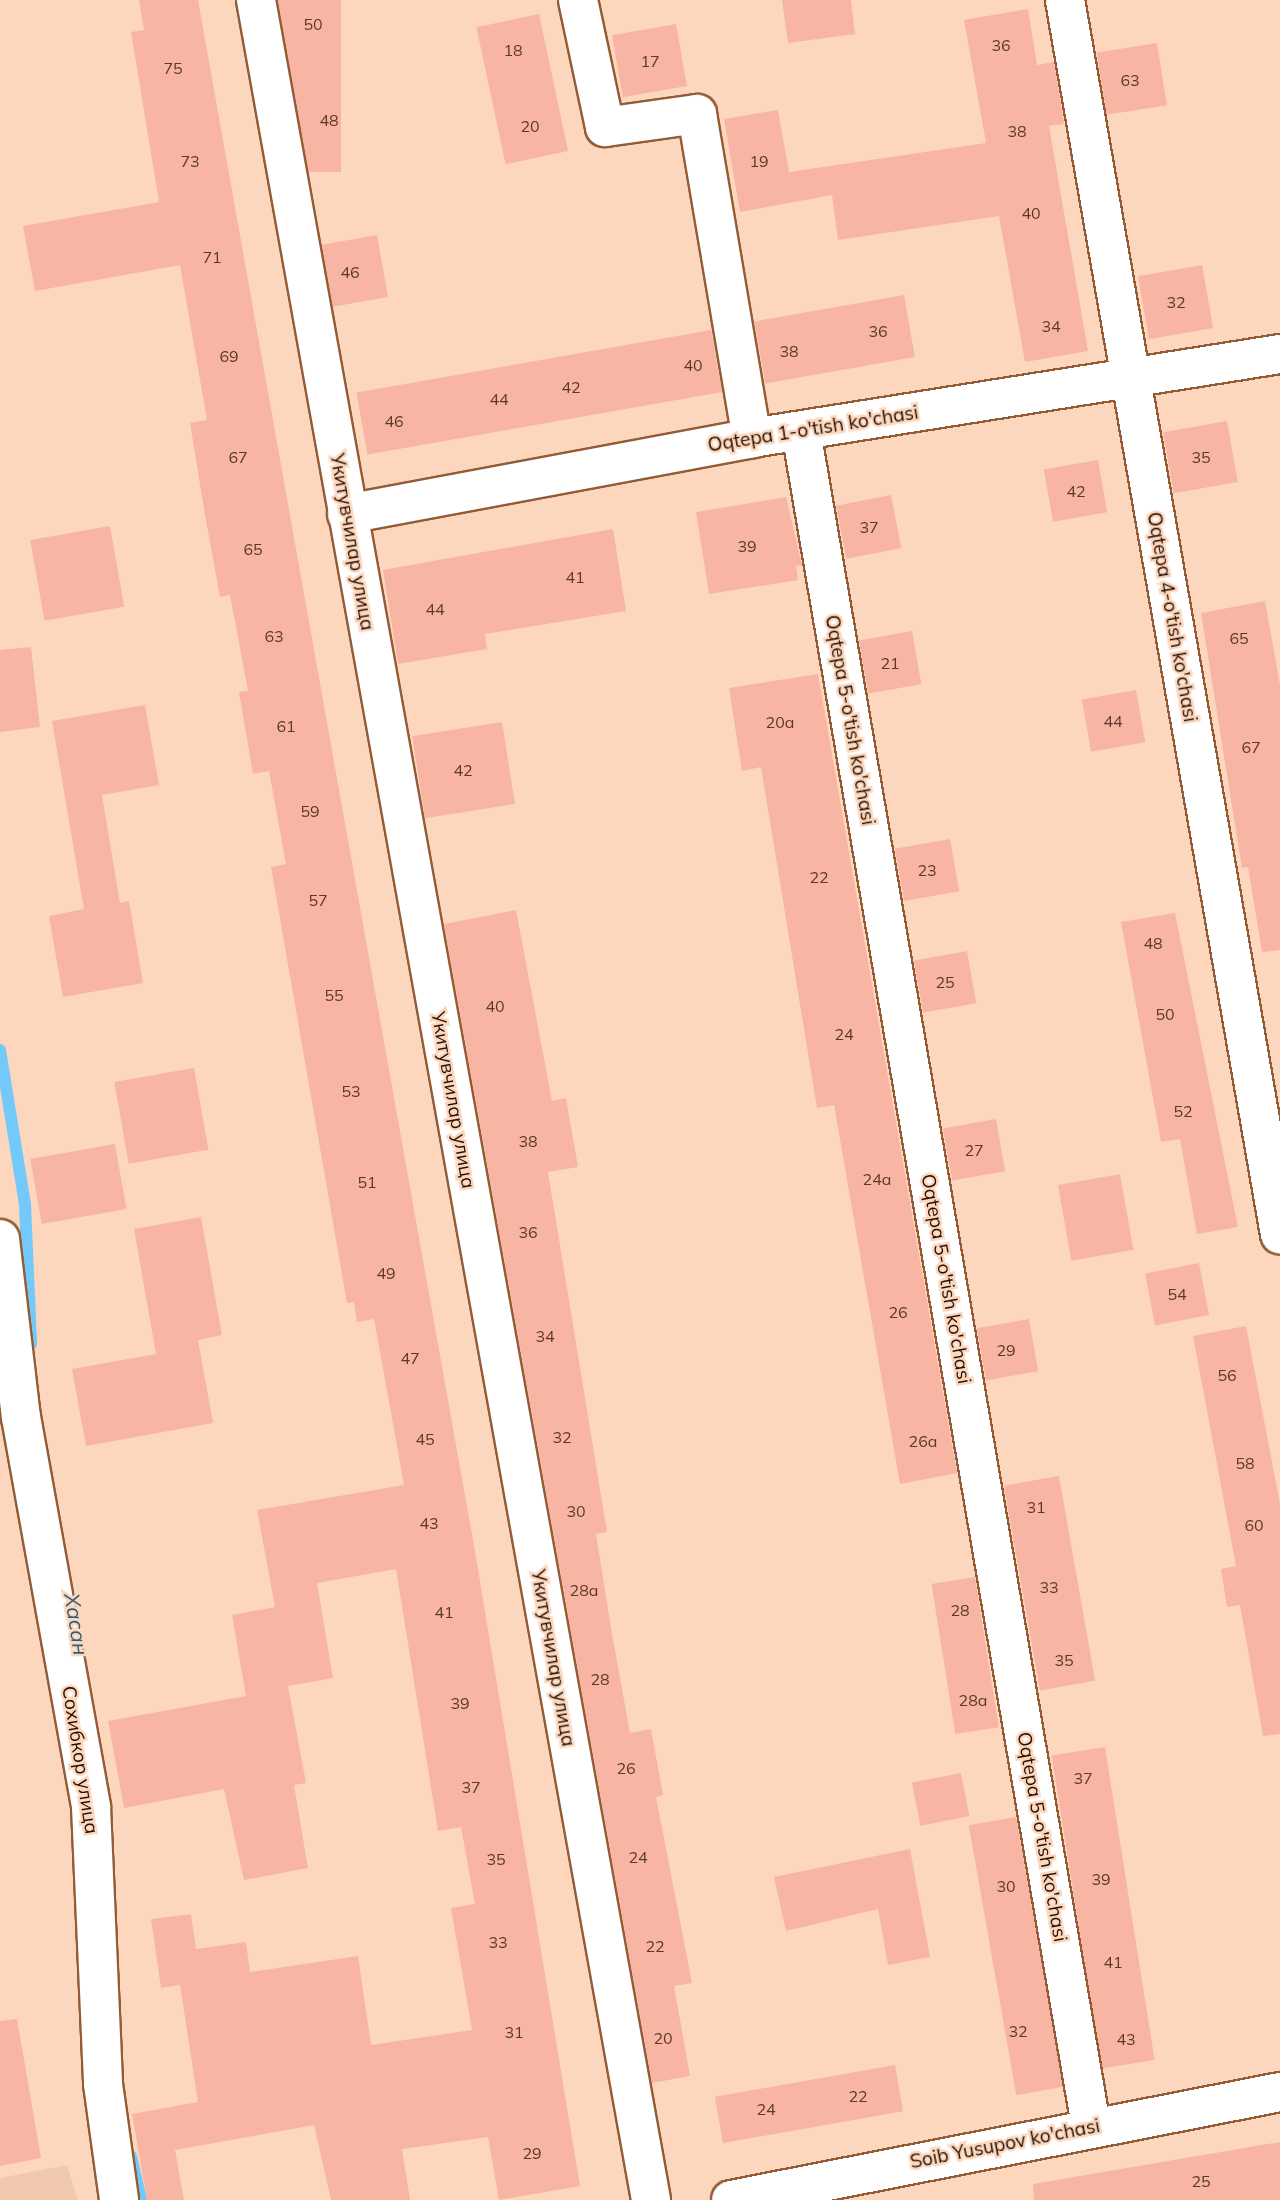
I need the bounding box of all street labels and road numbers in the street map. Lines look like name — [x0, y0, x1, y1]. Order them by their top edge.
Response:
street label: Oqtepa 1-o'tish ko'chasi — [706, 401, 920, 457]
street label: Укитувчилар улица — [325, 452, 379, 632]
street label: Oqtepa 4-o'tish ko'chasi — [1142, 510, 1202, 724]
street label: Oqtepa 5-o'tish ko'chasi — [820, 613, 880, 827]
street label: Укитувчилар улица — [426, 1010, 480, 1190]
street label: Oqtepa 5-o'tish ko'chasi — [916, 1172, 976, 1386]
street label: Укитувчилар улица — [526, 1568, 580, 1748]
street label: Сохибкор улица — [57, 1684, 103, 1836]
street label: Oqtepa 5-o'tish ko'chasi — [1012, 1730, 1072, 1944]
street label: Soib Yusupov ko'chasi — [908, 2114, 1102, 2174]

